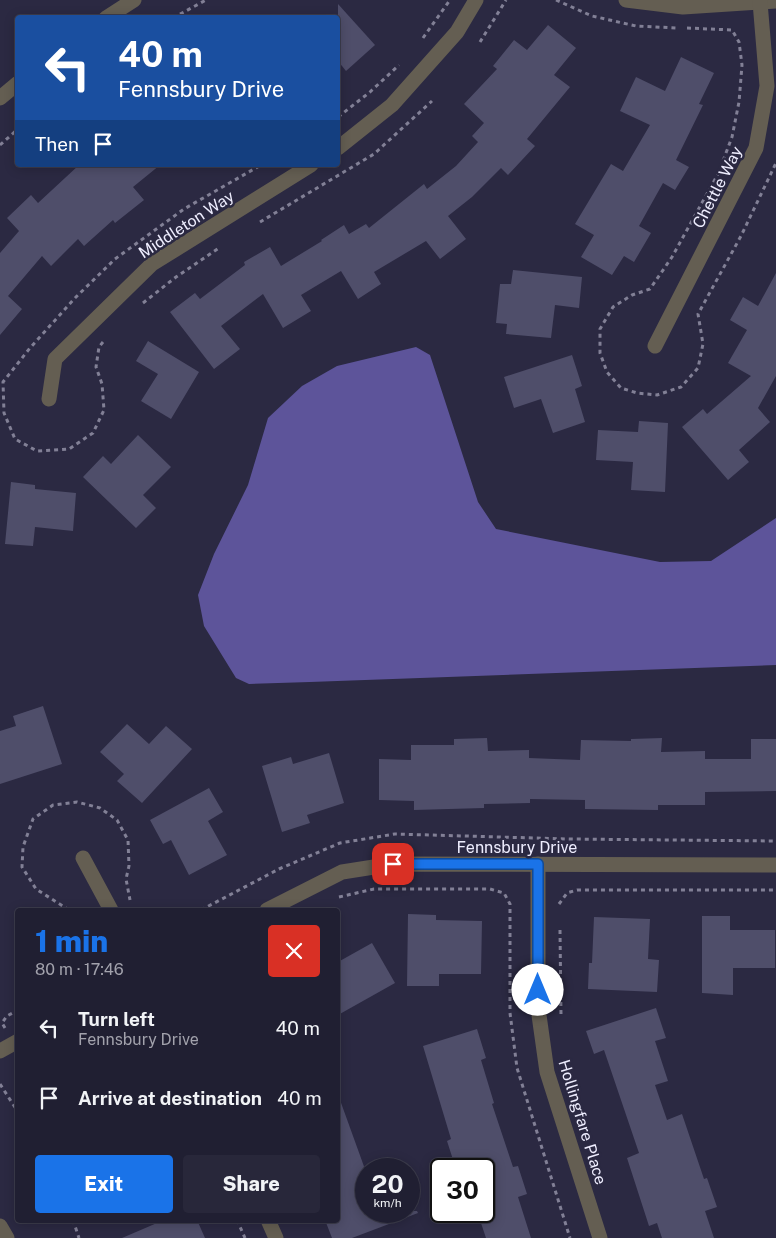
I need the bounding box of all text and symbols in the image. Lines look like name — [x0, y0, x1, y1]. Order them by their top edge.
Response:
text: 40 m — [118, 34, 203, 75]
icon: left — [35, 35, 100, 100]
text: Fennsbury Drive — [118, 76, 284, 102]
icon: arrive — [89, 130, 117, 158]
text: Then — [35, 133, 79, 155]
street label: Chettle Way — [689, 143, 746, 231]
street label: Middleton Way — [135, 186, 238, 262]
street label: Fennsbury Drive — [457, 838, 577, 857]
pin — [372, 843, 414, 885]
icon: arrive — [379, 850, 407, 878]
text: 1 min — [35, 923, 108, 959]
button: close — [268, 925, 320, 977]
text: 80 m · 17:46 — [35, 960, 124, 979]
position arrow — [511, 963, 563, 1015]
text: Turn left — [78, 1008, 155, 1030]
icon: left — [35, 1014, 63, 1042]
text: 40 m — [275, 1017, 320, 1039]
text: Fennsbury Drive — [78, 1030, 199, 1049]
street label: Hollingfare Place — [554, 1057, 611, 1187]
icon: arrive — [35, 1084, 63, 1112]
text: Arrive at destination — [78, 1087, 262, 1109]
text: 40 m — [277, 1087, 322, 1109]
button: Exit — [35, 1155, 173, 1213]
button: Share — [183, 1155, 320, 1213]
speed limit sign: 30 — [430, 1158, 495, 1223]
text: 20 — [372, 1169, 404, 1199]
text: km/h — [373, 1196, 402, 1210]

